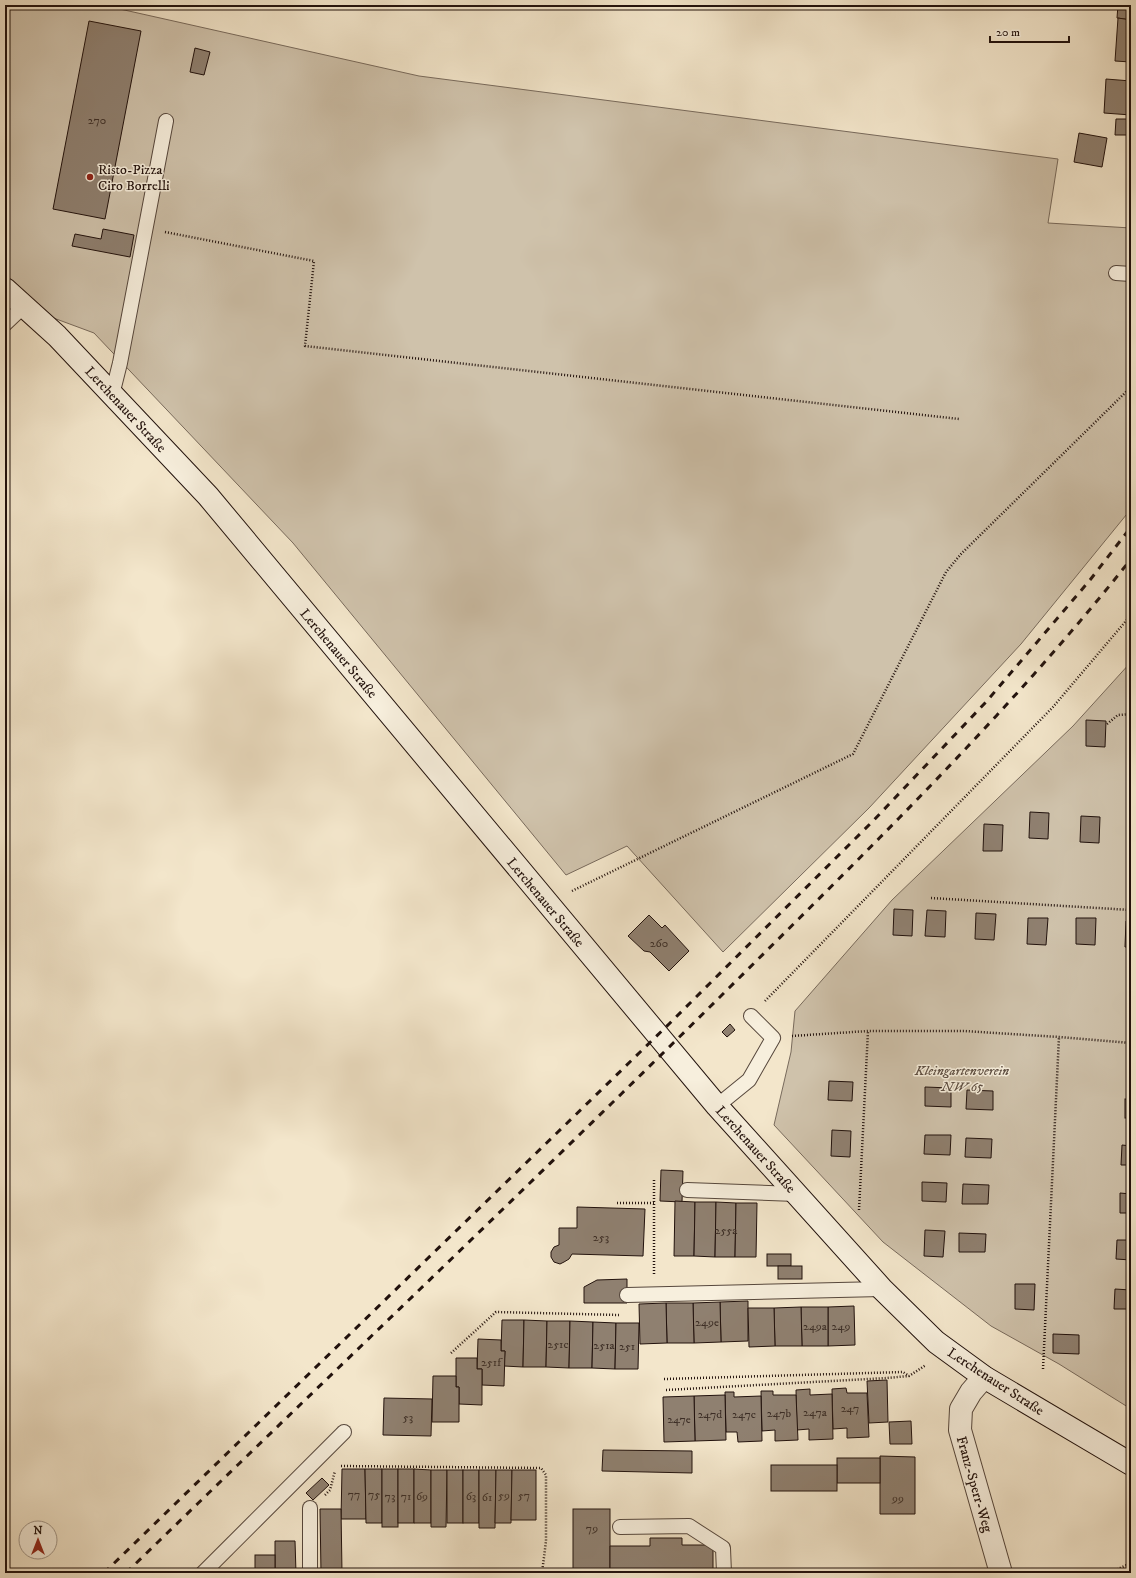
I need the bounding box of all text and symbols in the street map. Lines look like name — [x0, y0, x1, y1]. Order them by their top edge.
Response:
scale bar — [990, 18, 1069, 44]
text: 20 m — [996, 25, 1020, 40]
house number: 270 — [88, 113, 106, 128]
place label: Risto-Pizza Ciro Borrelli — [98, 161, 170, 195]
marker: Risto-Pizza Ciro Borrelli — [85, 172, 95, 182]
street label: Lerchenauer Straße — [81, 363, 170, 457]
street label: Lerchenauer Straße — [296, 605, 381, 702]
street label: Lerchenauer Straße — [503, 854, 588, 951]
house number: 260 — [650, 936, 668, 951]
park label: Kleingartenverein NW 65 — [914, 1062, 1009, 1096]
street label: Lerchenauer Straße — [711, 1102, 799, 1197]
house number: 255a — [715, 1223, 738, 1238]
house number: 253 — [593, 1230, 609, 1245]
house number: 249e — [695, 1315, 719, 1330]
house number: 249a — [803, 1319, 828, 1334]
house number: 249 — [832, 1319, 850, 1334]
house number: 251c — [547, 1337, 569, 1352]
house number: 251a — [593, 1338, 616, 1353]
house number: 251 — [619, 1339, 635, 1354]
street label: Lerchenauer Straße — [944, 1344, 1047, 1420]
house number: 251f — [481, 1355, 503, 1370]
house number: 247 — [841, 1401, 859, 1416]
house number: 247a — [803, 1405, 828, 1420]
house number: 247b — [767, 1406, 792, 1421]
house number: 247d — [698, 1407, 722, 1422]
house number: 247c — [732, 1407, 756, 1422]
house number: 53 — [403, 1410, 413, 1425]
house number: 247e — [667, 1412, 691, 1427]
street label: Franz-Sperr-Weg — [952, 1434, 996, 1535]
house number: 77 — [348, 1487, 360, 1502]
house number: 75 — [368, 1487, 380, 1502]
house number: 59 — [498, 1488, 510, 1503]
house number: 57 — [518, 1488, 530, 1503]
house number: 73 — [385, 1489, 395, 1504]
house number: 71 — [401, 1489, 411, 1504]
house number: 69 — [416, 1489, 428, 1504]
house number: 63 — [466, 1489, 476, 1504]
house number: 61 — [482, 1490, 492, 1505]
house number: 99 — [891, 1491, 904, 1506]
north arrow — [18, 1520, 58, 1560]
house number: 79 — [586, 1521, 598, 1536]
text: N — [33, 1524, 43, 1538]

